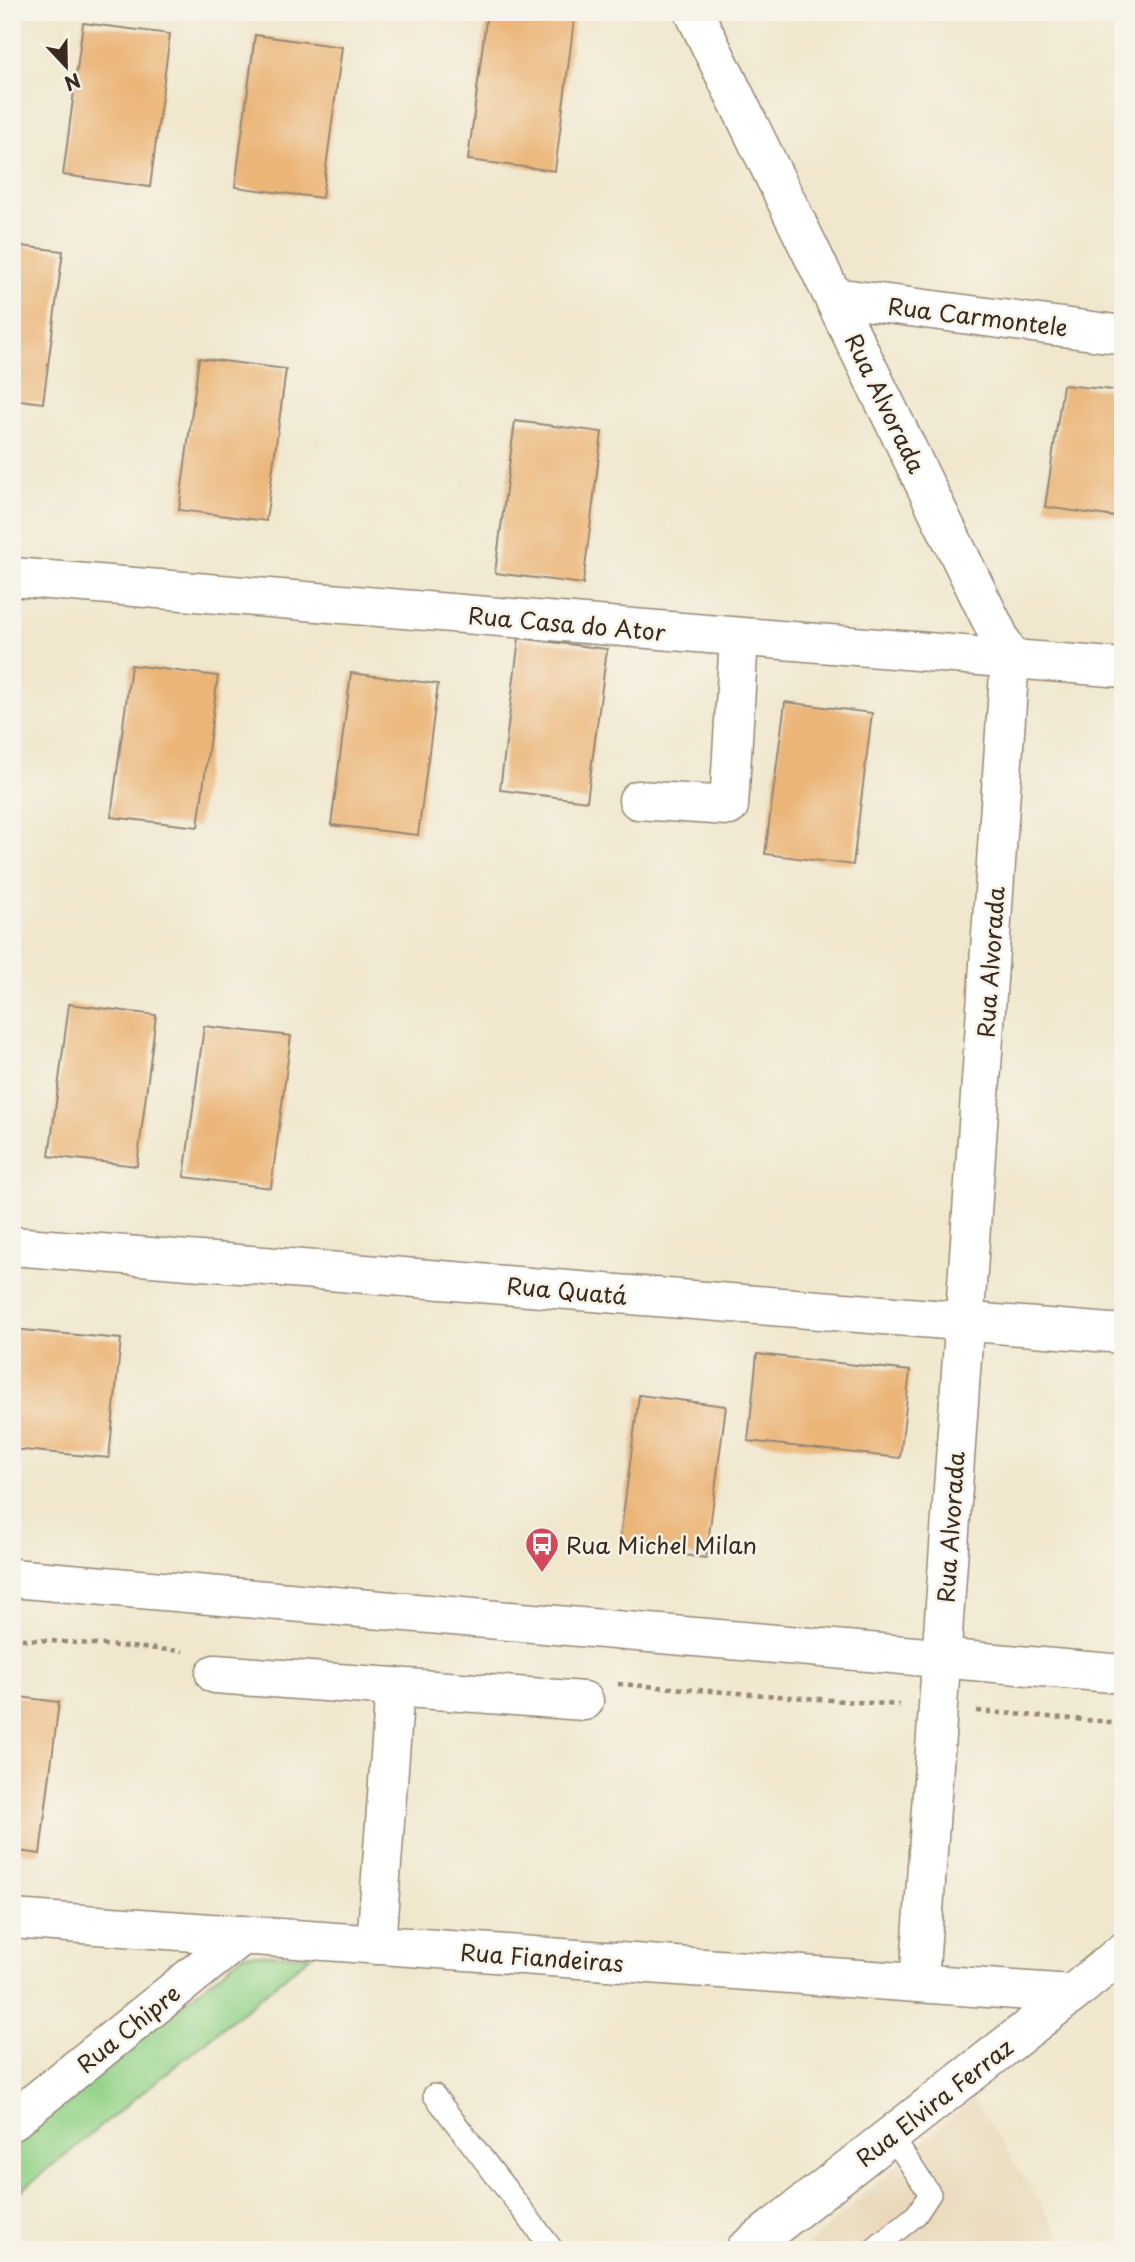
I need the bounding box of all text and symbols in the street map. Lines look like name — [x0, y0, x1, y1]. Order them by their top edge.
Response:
north arrow — [32, 32, 102, 102]
text: N — [61, 67, 85, 98]
street label: Rua Carmontele — [886, 288, 1070, 344]
street label: Rua Alvorada — [837, 327, 935, 479]
street label: Rua Casa do Ator — [467, 597, 667, 649]
street label: Rua Alvorada — [967, 885, 1013, 1039]
street label: Rua Quatá — [505, 1267, 629, 1313]
street label: Rua Alvorada — [927, 1450, 973, 1604]
bus stop icon: Rua Michel Milan — [523, 1525, 561, 1574]
place label: Rua Michel Milan — [566, 1527, 757, 1562]
street label: Rua Fiandeiras — [459, 1934, 625, 1980]
street label: Rua Chipre — [69, 1975, 187, 2081]
street label: Rua Elvira Ferraz — [848, 2029, 1020, 2175]

